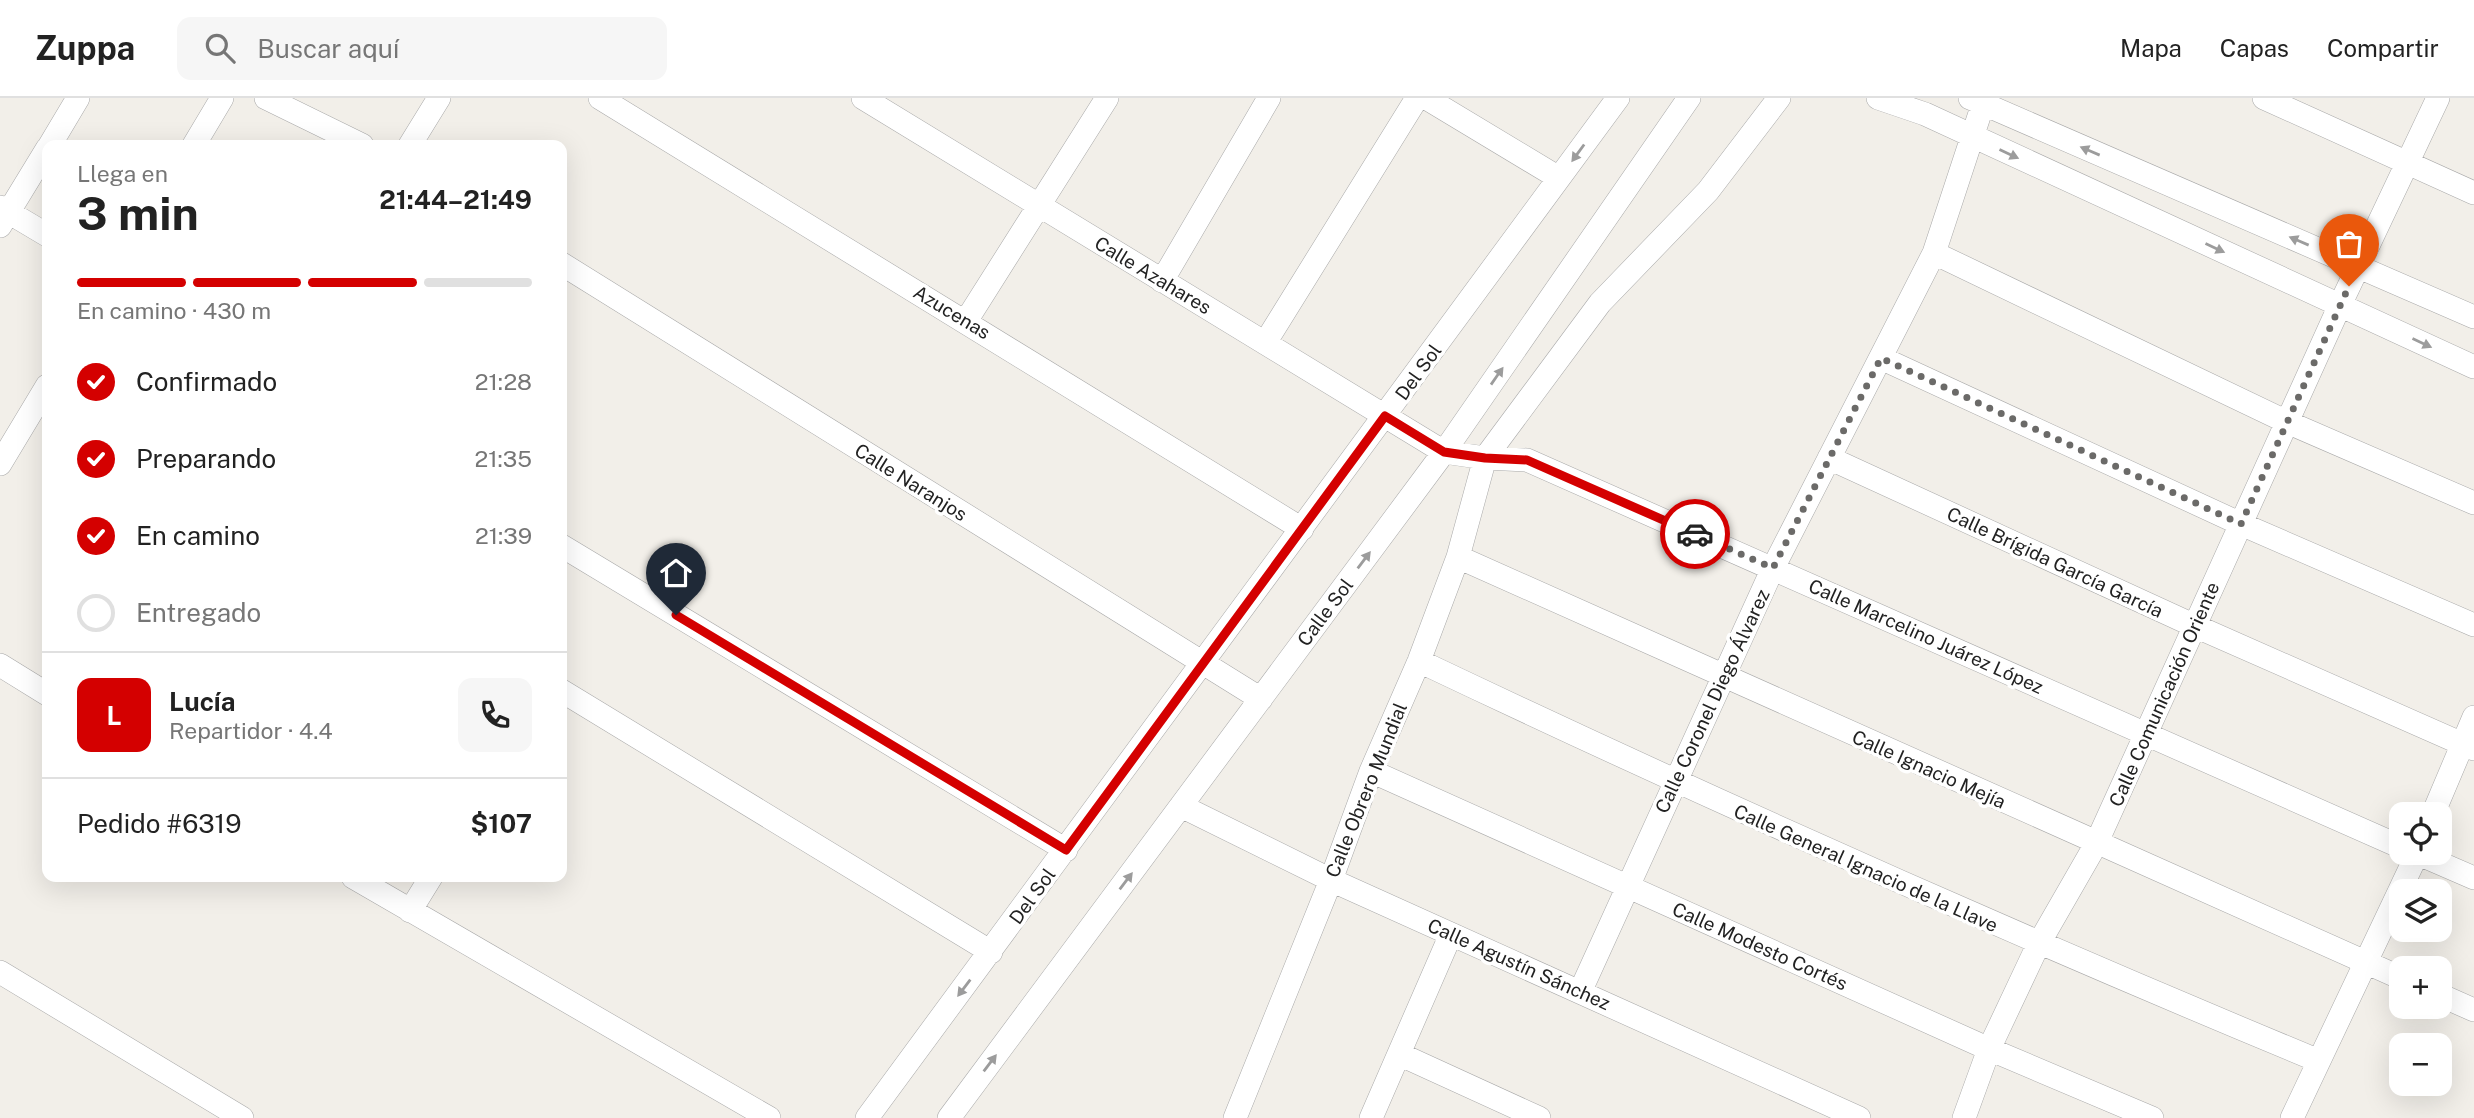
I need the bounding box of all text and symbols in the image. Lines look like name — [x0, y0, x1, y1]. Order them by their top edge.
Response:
search box — [177, 17, 667, 80]
text: Zuppa — [35, 29, 135, 67]
icon: search — [201, 29, 239, 67]
text: Buscar aquí — [257, 33, 399, 64]
text: Mapa — [2120, 34, 2182, 62]
text: Capas — [2220, 34, 2289, 62]
text: Compartir — [2327, 34, 2439, 62]
one-way arrow — [1571, 144, 1585, 162]
one-way arrow — [2080, 145, 2101, 156]
one-way arrow — [1998, 148, 2019, 159]
text: Llega en — [77, 160, 168, 187]
text: 21:44–21:49 — [379, 184, 532, 215]
text: 3 min — [77, 186, 199, 240]
pin — [2319, 214, 2379, 286]
icon: bag — [2330, 225, 2368, 263]
street label: Calle Azahares — [1091, 232, 1215, 318]
one-way arrow — [2289, 235, 2309, 247]
one-way arrow — [2205, 243, 2225, 254]
street label: Azucenas — [910, 281, 994, 343]
text: En camino · 430 m — [77, 297, 271, 324]
one-way arrow — [2412, 337, 2432, 349]
street label: Del Sol — [1390, 340, 1446, 404]
icon: check — [77, 363, 115, 401]
text: Confirmado — [136, 366, 277, 397]
one-way arrow — [1490, 367, 1504, 385]
text: 21:28 — [475, 368, 532, 395]
street label: Calle Naranjos — [851, 439, 971, 525]
icon: check — [77, 440, 115, 478]
text: Preparando — [136, 443, 276, 474]
text: 21:35 — [475, 445, 532, 472]
courier — [1660, 499, 1730, 569]
street label: Calle Brígida García García — [1943, 502, 2167, 622]
icon: car — [1676, 515, 1714, 553]
icon: check — [77, 517, 115, 555]
text: En camino — [136, 520, 260, 551]
text: 21:39 — [475, 522, 532, 549]
pin — [646, 543, 706, 615]
one-way arrow — [1357, 551, 1371, 570]
icon: home — [657, 554, 695, 592]
street label: Calle Sol — [1293, 574, 1357, 650]
street label: Calle Marcelino Juárez López — [1805, 574, 2047, 698]
street label: Calle Comunicación Oriente — [2104, 578, 2224, 810]
street label: Calle Coronel Diego Álvarez — [1650, 586, 1774, 816]
text: Entregado — [136, 597, 261, 628]
button: phone — [458, 678, 532, 752]
text: Lucía — [169, 686, 235, 717]
street label: Calle Obrero Mundial — [1321, 699, 1411, 881]
text: L — [106, 700, 122, 731]
text: Repartidor · 4.4 — [169, 717, 333, 744]
street label: Calle Ignacio Mejía — [1849, 725, 2009, 813]
street label: Calle General Ignacio de la Llave — [1731, 800, 2001, 936]
map controls — [2389, 802, 2452, 1096]
button: locate — [2389, 802, 2452, 865]
text: Pedido #6319 — [77, 808, 241, 839]
text: $107 — [471, 808, 532, 839]
street label: Del Sol — [1004, 864, 1060, 928]
one-way arrow — [1118, 872, 1133, 890]
button: layers — [2389, 879, 2452, 942]
street label: Calle Modesto Cortés — [1669, 897, 1851, 995]
street label: Calle Agustín Sánchez — [1424, 914, 1614, 1014]
button: + — [2389, 956, 2452, 1019]
one-way arrow — [957, 978, 972, 996]
button: − — [2389, 1033, 2452, 1096]
one-way arrow — [983, 1054, 997, 1072]

